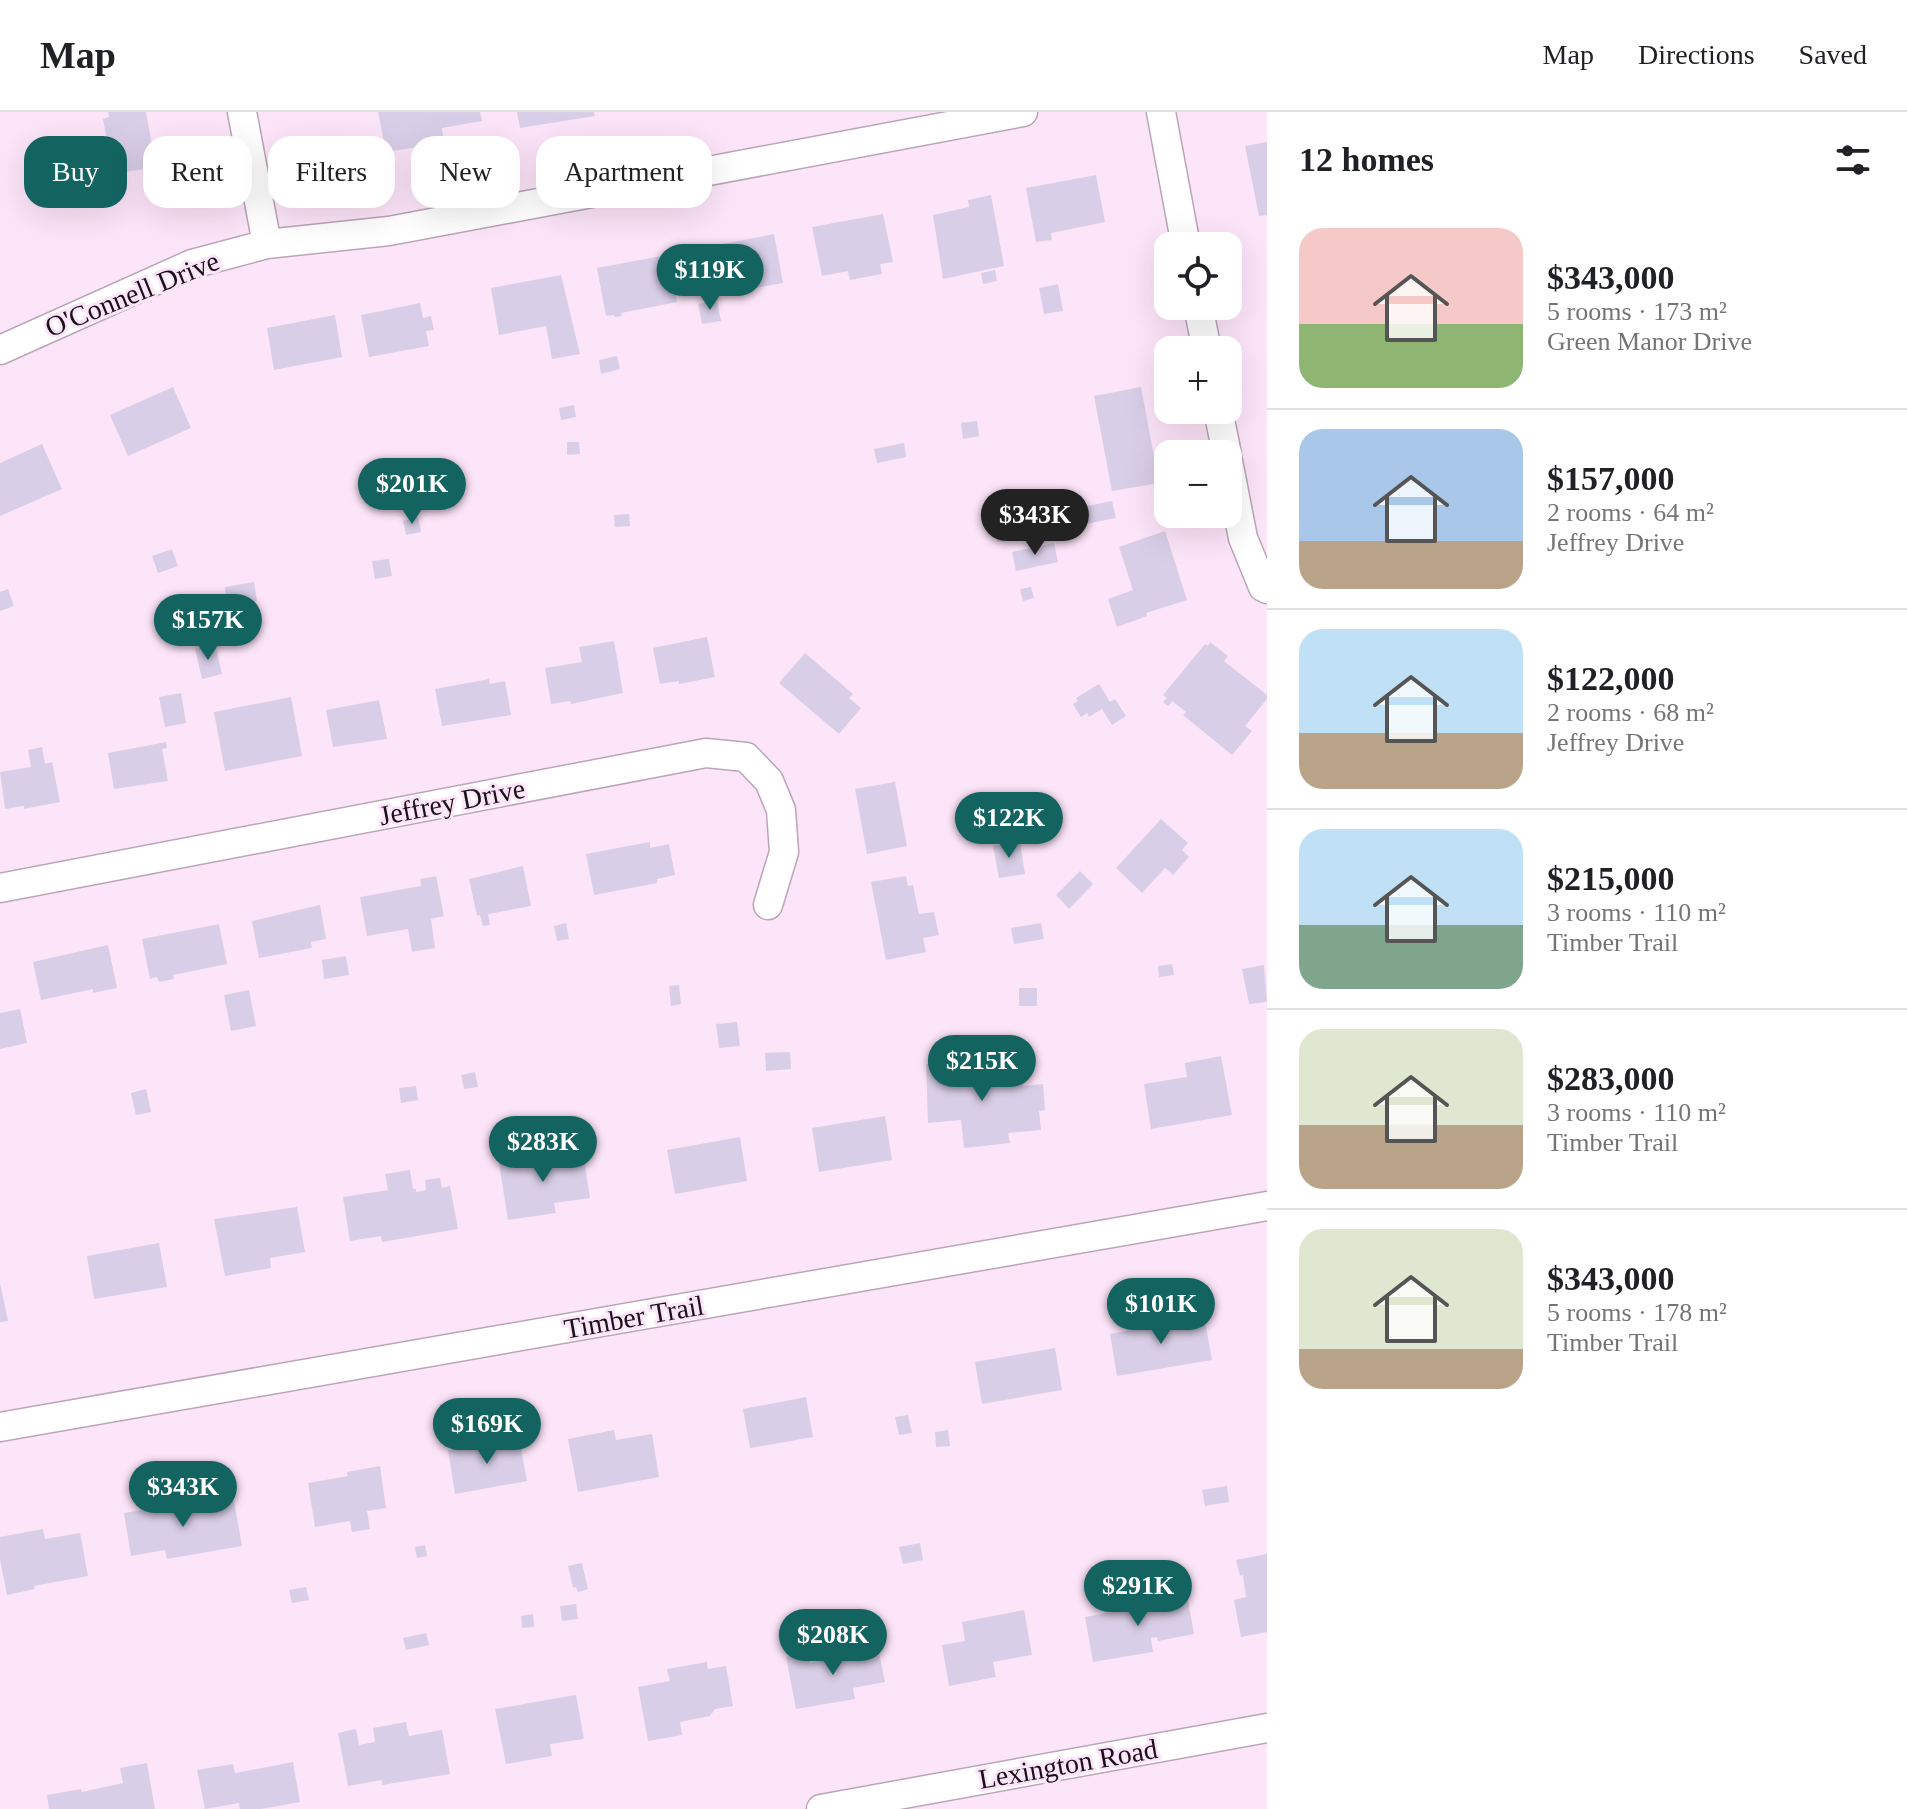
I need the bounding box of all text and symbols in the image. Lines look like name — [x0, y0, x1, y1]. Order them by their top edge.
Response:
text: Map — [40, 34, 116, 76]
text: Map — [1543, 39, 1594, 70]
text: Directions — [1638, 39, 1755, 70]
text: Saved — [1799, 39, 1867, 70]
chip: Buy — [24, 136, 127, 208]
chip: Rent — [143, 136, 252, 208]
chip: Filters — [268, 136, 395, 208]
chip: New — [411, 136, 520, 208]
chip: Apartment — [536, 136, 712, 208]
icon: filters — [1831, 138, 1875, 182]
text: 12 homes — [1299, 141, 1434, 178]
map controls — [1154, 232, 1242, 528]
button: locate — [1154, 232, 1242, 320]
pin: $119K — [654, 244, 766, 312]
street label: O'Connell Drive — [41, 245, 223, 343]
text: $119K — [675, 255, 745, 284]
text: $343,000 — [1547, 259, 1675, 296]
icon: home — [1363, 260, 1459, 356]
text: 5 rooms · 173 m² — [1547, 297, 1727, 326]
text: Green Manor Drive — [1547, 327, 1752, 356]
button: + — [1154, 336, 1242, 424]
button: − — [1154, 440, 1242, 528]
pin: $201K — [356, 458, 468, 526]
text: $157,000 — [1547, 460, 1675, 497]
icon: home — [1363, 461, 1459, 557]
text: $201K — [376, 469, 448, 498]
pin: $343K — [979, 489, 1091, 557]
text: 2 rooms · 64 m² — [1547, 498, 1714, 527]
text: $343K — [999, 500, 1071, 529]
text: Jeffrey Drive — [1547, 528, 1684, 557]
pin: $157K — [152, 594, 264, 662]
text: $157K — [172, 605, 244, 634]
text: $122,000 — [1547, 660, 1675, 697]
icon: home — [1363, 661, 1459, 757]
text: 2 rooms · 68 m² — [1547, 698, 1714, 727]
text: Jeffrey Drive — [1547, 728, 1684, 757]
street label: Jeffrey Drive — [376, 773, 528, 831]
pin: $122K — [953, 792, 1065, 860]
text: $122K — [973, 803, 1045, 832]
text: $215,000 — [1547, 860, 1675, 897]
icon: home — [1363, 861, 1459, 957]
text: 3 rooms · 110 m² — [1547, 898, 1726, 927]
text: Timber Trail — [1547, 928, 1678, 957]
pin: $215K — [926, 1035, 1038, 1103]
text: $215K — [946, 1046, 1018, 1075]
text: $283,000 — [1547, 1060, 1675, 1097]
icon: home — [1363, 1061, 1459, 1157]
text: 3 rooms · 110 m² — [1547, 1098, 1726, 1127]
pin: $283K — [487, 1116, 599, 1184]
text: $283K — [507, 1127, 579, 1156]
text: Timber Trail — [1547, 1128, 1678, 1157]
text: $343,000 — [1547, 1260, 1675, 1297]
icon: home — [1363, 1261, 1459, 1357]
pin: $101K — [1105, 1278, 1217, 1346]
street label: Timber Trail — [562, 1289, 707, 1345]
text: $101K — [1125, 1289, 1197, 1318]
text: 5 rooms · 178 m² — [1547, 1298, 1727, 1327]
text: Timber Trail — [1547, 1328, 1678, 1357]
pin: $169K — [431, 1398, 543, 1466]
text: $169K — [451, 1409, 523, 1438]
pin: $343K — [127, 1461, 239, 1529]
text: $343K — [147, 1472, 219, 1501]
pin: $291K — [1082, 1560, 1194, 1628]
text: $291K — [1102, 1571, 1174, 1600]
pin: $208K — [777, 1609, 889, 1677]
text: $208K — [797, 1620, 869, 1649]
street label: Lexington Road — [976, 1733, 1160, 1795]

